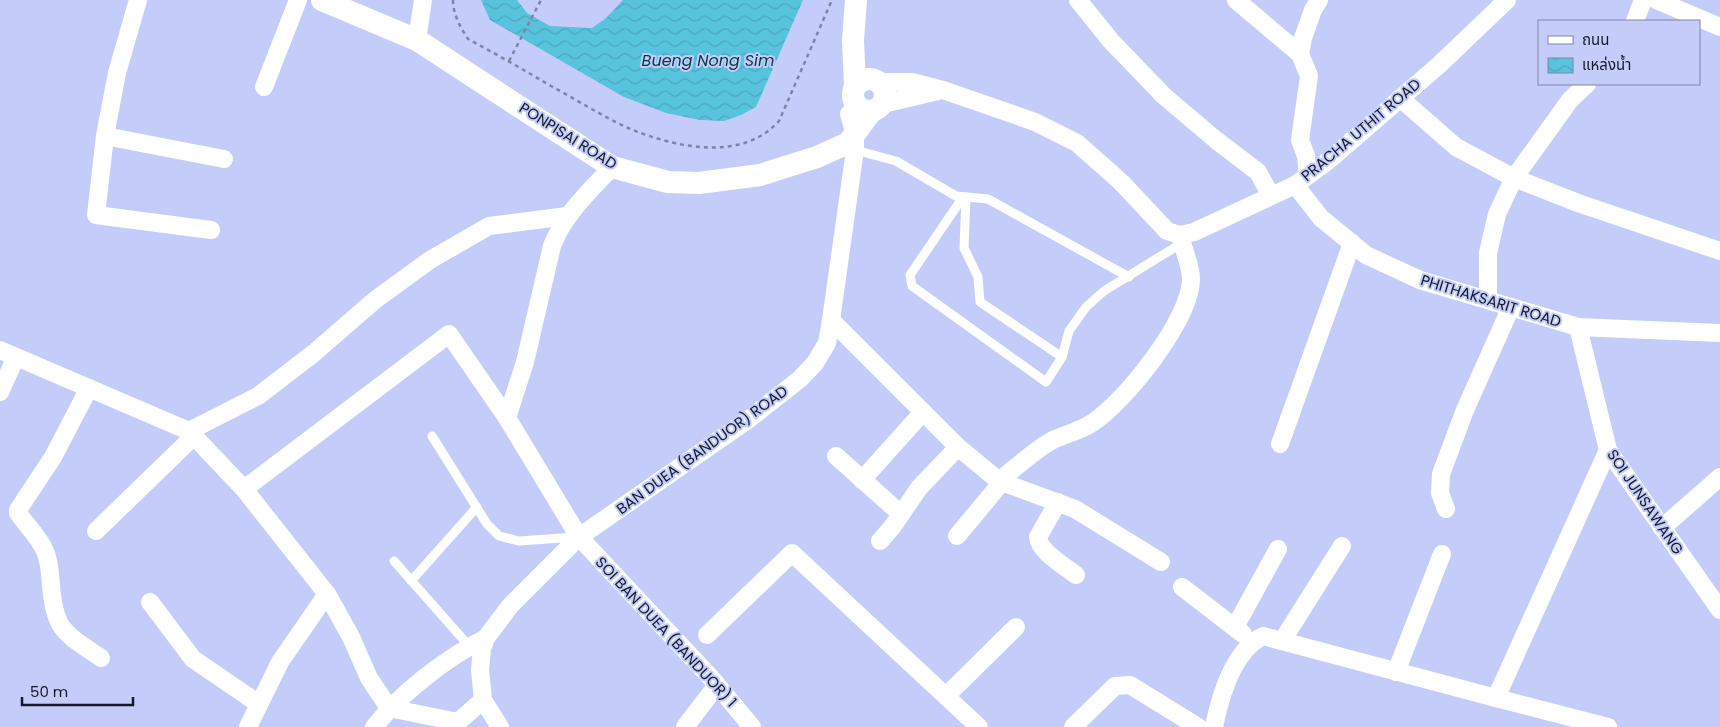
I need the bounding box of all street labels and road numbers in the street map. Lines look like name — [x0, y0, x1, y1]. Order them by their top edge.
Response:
street label: PRACHA UTHIT ROAD — [1296, 73, 1425, 186]
street label: PONPISAI ROAD — [515, 97, 621, 174]
street label: PHITHAKSARIT ROAD — [1418, 269, 1564, 332]
street label: BAN DUEA (BANDUOR) ROAD — [612, 380, 792, 519]
street label: SOI JUNSAWANG — [1602, 445, 1689, 559]
street label: SOI BAN DUEA (BANDUOR) 1 — [591, 552, 742, 711]

